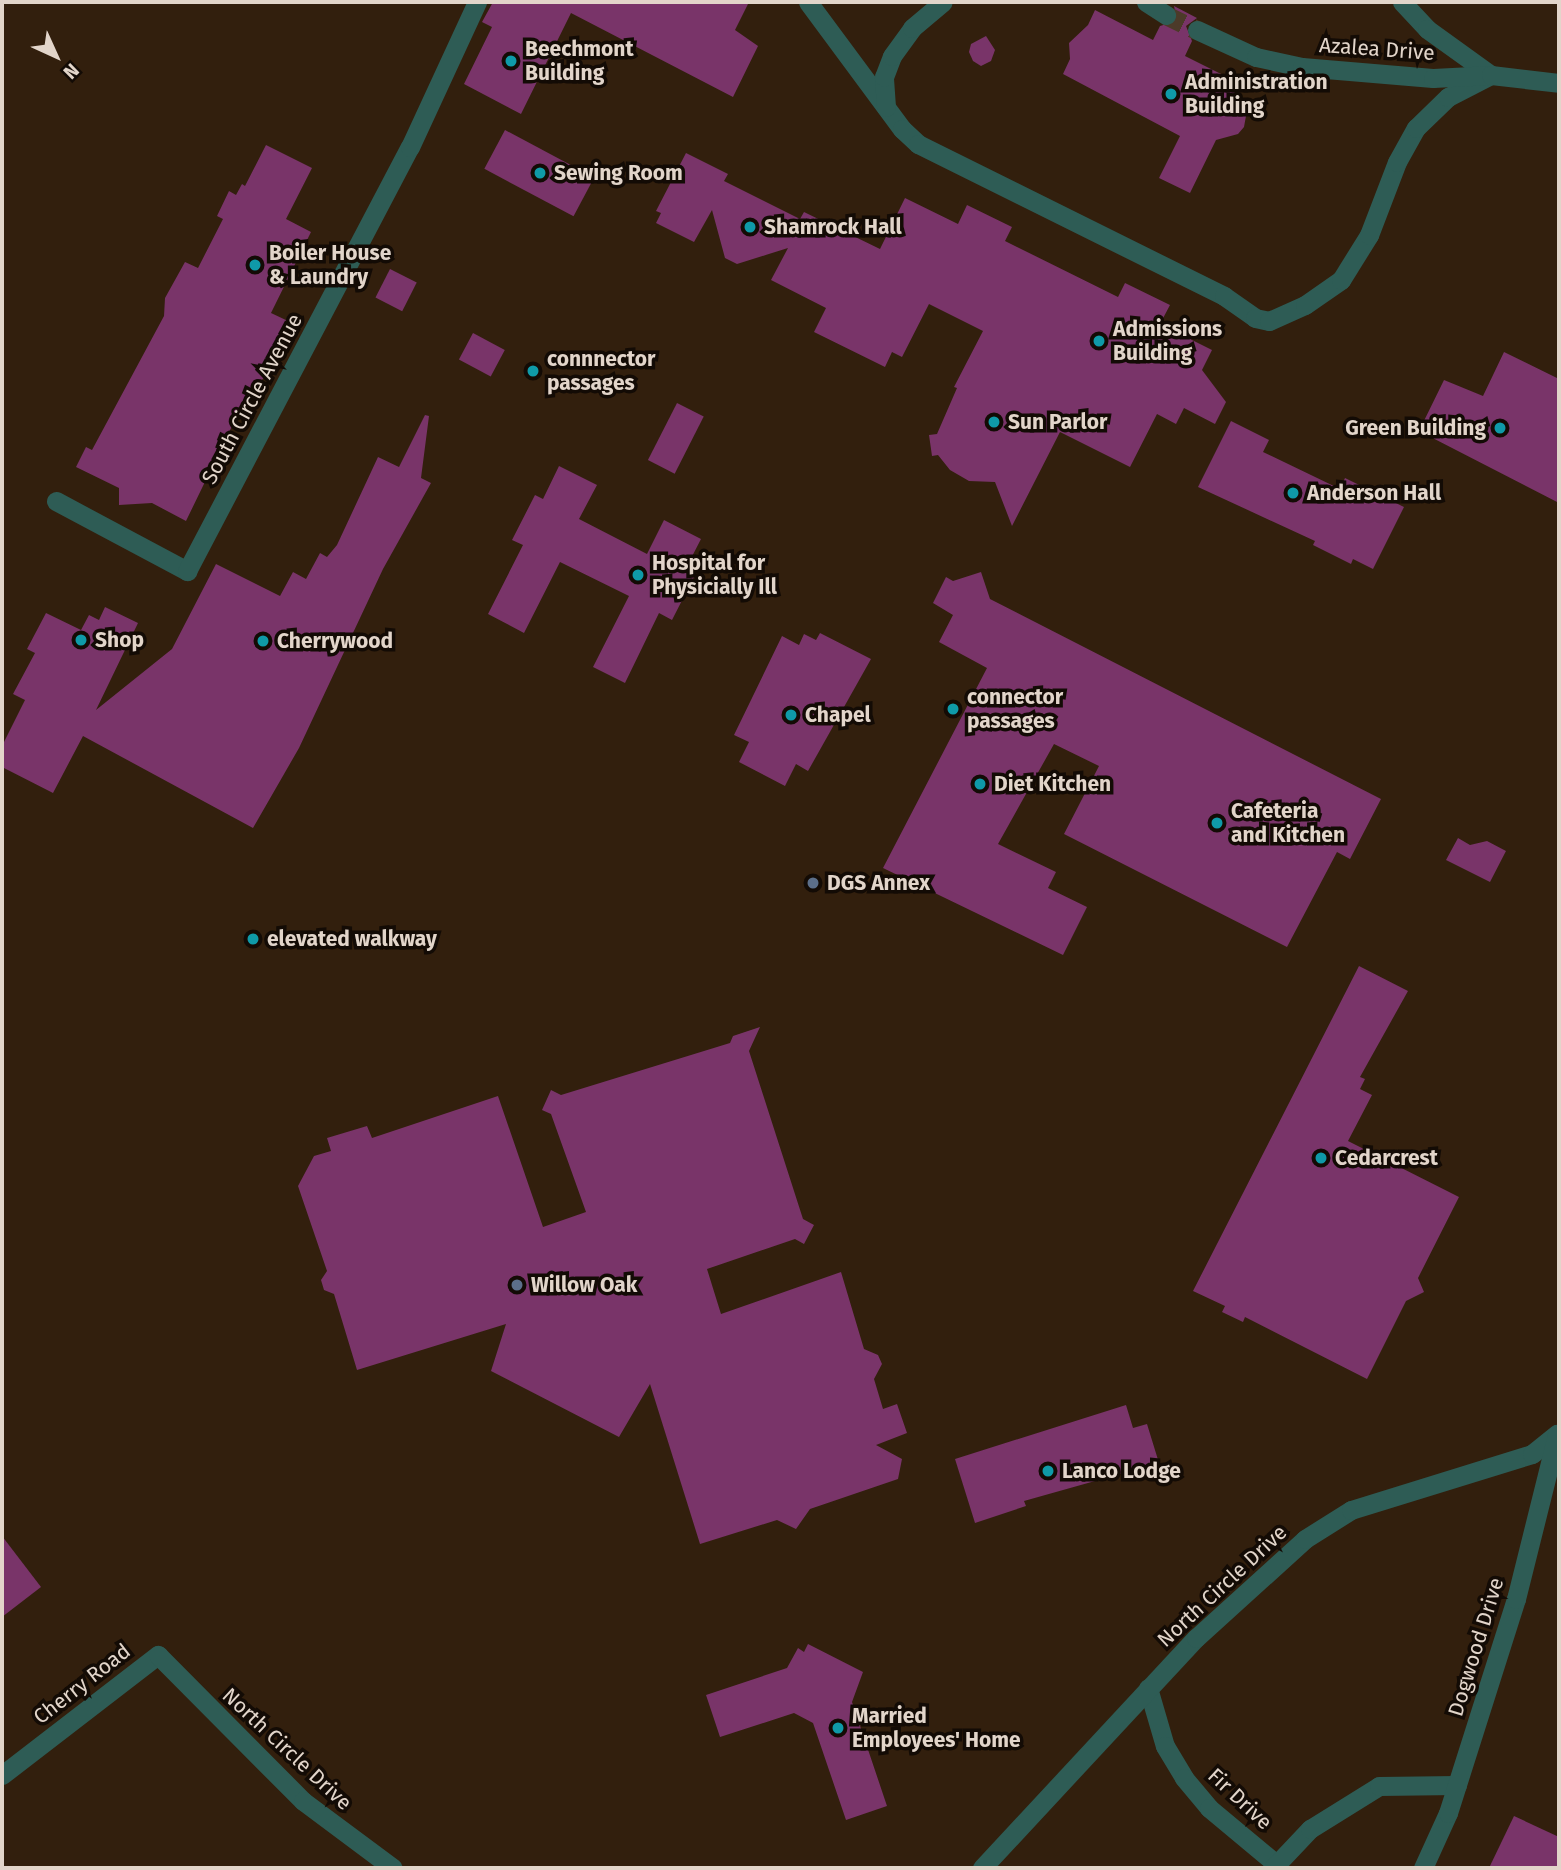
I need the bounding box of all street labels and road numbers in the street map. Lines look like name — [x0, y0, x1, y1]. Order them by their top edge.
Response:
street label: Azalea Drive — [1318, 32, 1436, 66]
street label: South Circle Avenue — [196, 309, 308, 489]
street label: North Circle Drive — [1152, 1520, 1292, 1652]
street label: Dogwood Drive — [1443, 1575, 1509, 1719]
street label: Cherry Road — [29, 1638, 135, 1730]
street label: North Circle Drive — [217, 1683, 357, 1815]
street label: Fir Drive — [1203, 1763, 1277, 1835]

